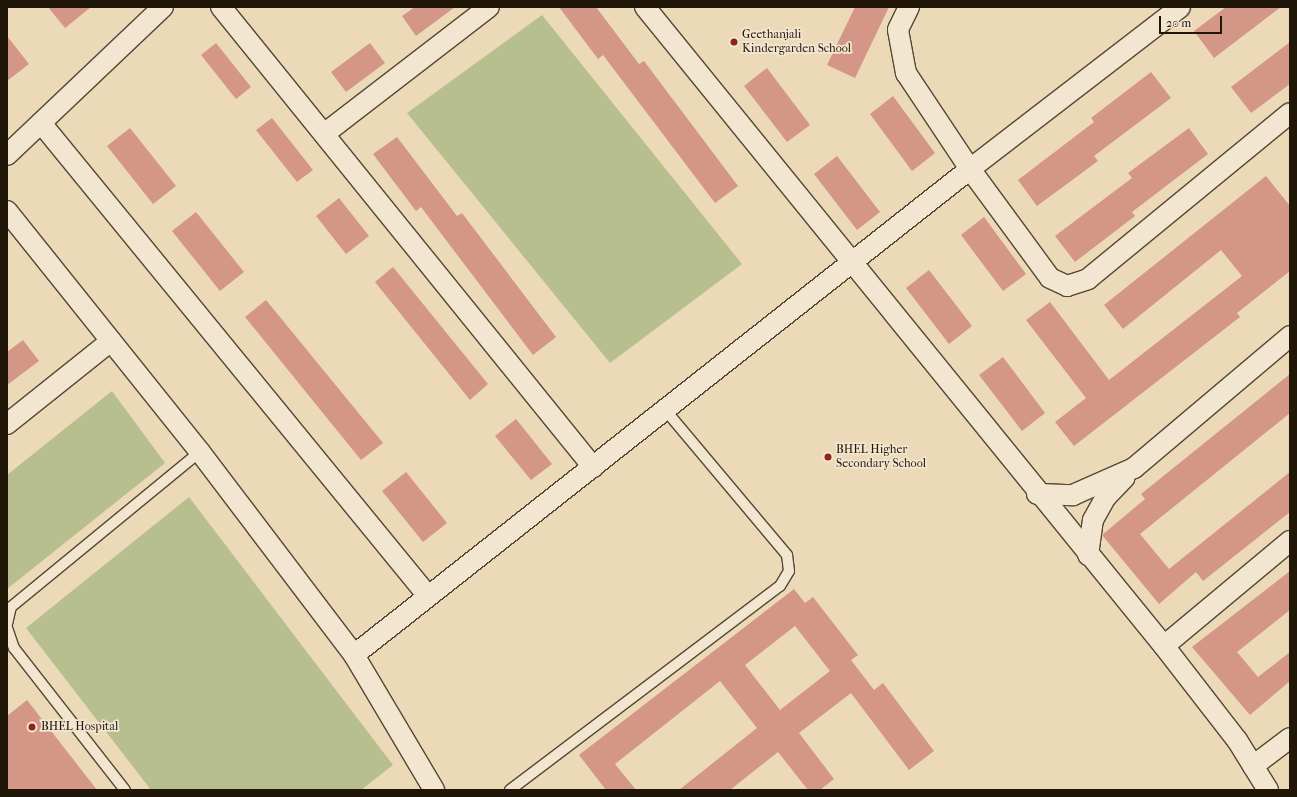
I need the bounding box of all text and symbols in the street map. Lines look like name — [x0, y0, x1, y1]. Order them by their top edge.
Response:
scale bar — [1161, 8, 1224, 34]
text: 20 m — [1166, 16, 1191, 30]
place label: Geethanjali Kindergarden School — [742, 28, 851, 56]
marker: Geethanjali Kindergarden School — [729, 37, 739, 47]
place label: BHEL Higher Secondary School — [836, 443, 926, 471]
marker: BHEL Higher Secondary School — [823, 452, 833, 462]
place label: BHEL Hospital — [41, 720, 118, 734]
marker: BHEL Hospital — [26, 721, 38, 733]

